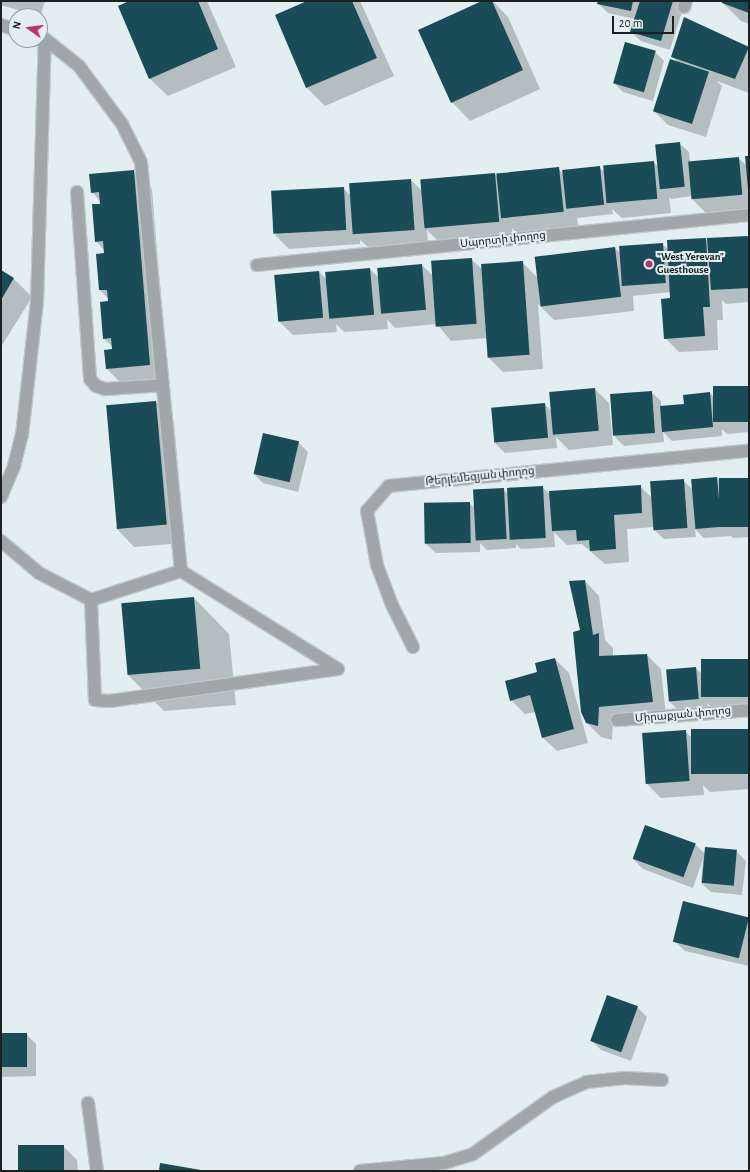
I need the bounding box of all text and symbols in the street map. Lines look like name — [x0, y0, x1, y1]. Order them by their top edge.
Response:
north arrow — [8, 8, 48, 48]
scale bar — [614, 8, 676, 34]
text: 20 m — [619, 17, 642, 29]
text: N — [11, 20, 23, 30]
street label: Սպորտի փողոց — [459, 229, 547, 251]
place label: "West Yerevan" Guesthouse — [657, 251, 724, 277]
marker: "West Yerevan" Guesthouse — [644, 259, 654, 269]
street label: Թերլեմեզյան փողոց — [425, 465, 535, 489]
street label: Միրաքյան փողոց — [634, 704, 732, 726]

